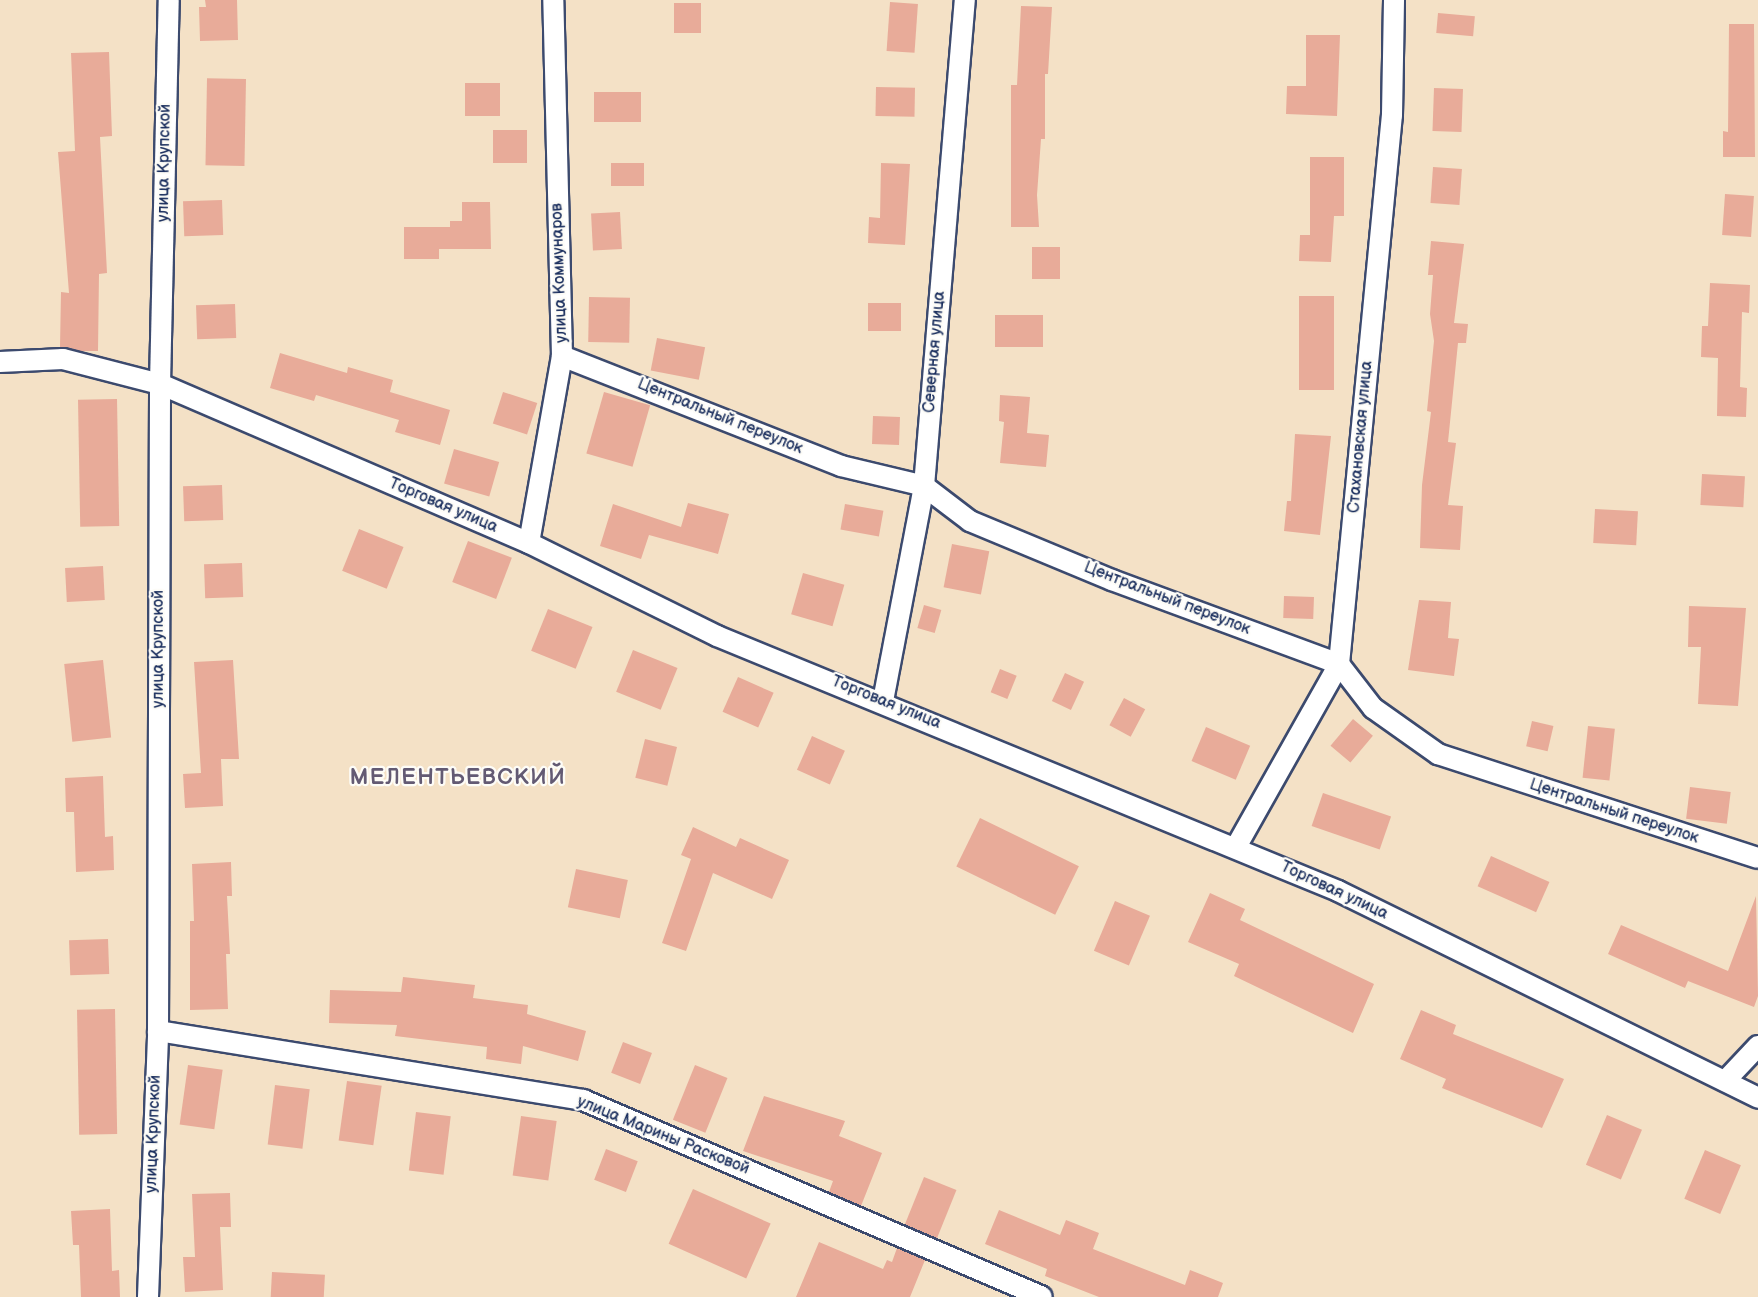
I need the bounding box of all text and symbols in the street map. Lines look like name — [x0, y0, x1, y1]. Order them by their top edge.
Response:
street label: улица Крупской — [154, 104, 176, 222]
street label: улица Коммунаров — [548, 203, 572, 343]
street label: Северная улица — [920, 290, 950, 414]
street label: Стахановская улица — [1345, 360, 1377, 514]
street label: Центральный переулок — [635, 375, 805, 459]
street label: Торговая улица — [386, 474, 500, 538]
street label: Центральный переулок — [1081, 558, 1253, 640]
street label: улица Крупской — [149, 590, 169, 708]
street label: Торговая улица — [829, 672, 943, 734]
district label: МЕЛЕНТЬЕВСКИЙ — [350, 765, 566, 791]
street label: Центральный переулок — [1527, 776, 1701, 848]
street label: Торговая улица — [1277, 858, 1391, 924]
street label: улица Крупской — [142, 1075, 166, 1193]
street label: улица Марины Расковой — [574, 1093, 752, 1179]

